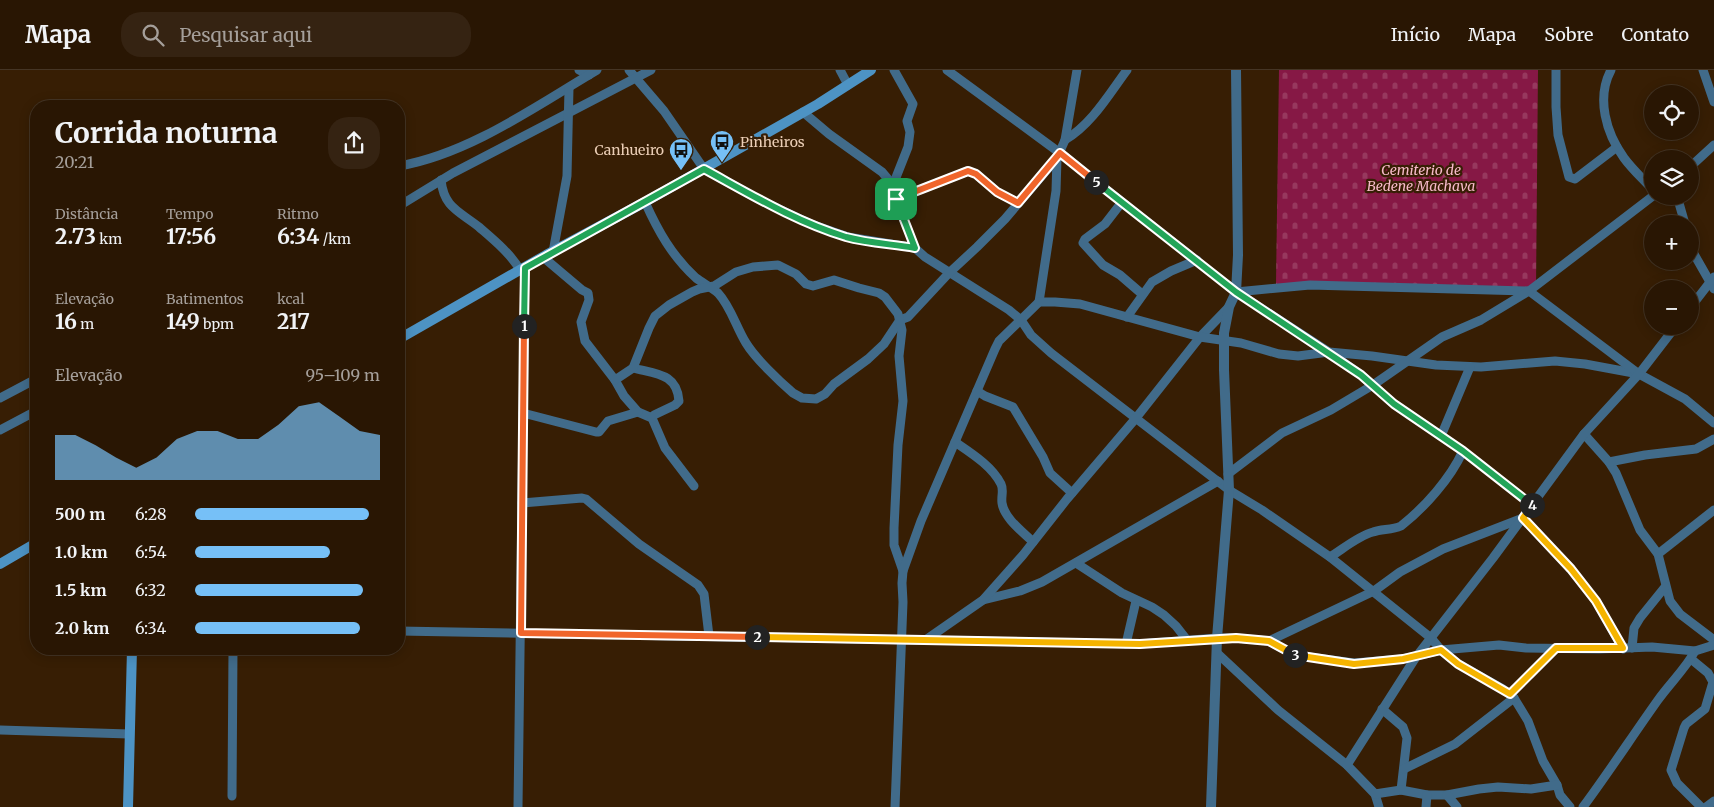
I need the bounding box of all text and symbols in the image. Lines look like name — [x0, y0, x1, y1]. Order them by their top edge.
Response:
search box — [121, 12, 471, 57]
text: Mapa — [25, 19, 91, 50]
icon: search — [139, 21, 167, 49]
text: Pesquisar aqui — [179, 23, 312, 47]
text: Início — [1391, 23, 1440, 46]
text: Mapa — [1468, 23, 1516, 46]
text: Sobre — [1544, 23, 1594, 46]
text: Contato — [1622, 23, 1689, 46]
map controls — [1644, 85, 1699, 335]
button: locate — [1644, 85, 1699, 140]
text: Corrida noturna — [55, 115, 278, 151]
button: share — [328, 117, 380, 169]
bus stop icon: Pinheiros — [709, 129, 735, 163]
place label: Pinheiros — [740, 133, 805, 151]
bus stop icon: Canhueiro — [668, 137, 694, 171]
place label: Canhueiro — [594, 141, 664, 159]
button: layers — [1644, 150, 1699, 205]
text: 20:21 — [55, 152, 94, 172]
park label: Cemiterio de Bedene Machava — [1367, 161, 1475, 195]
pin: 5 — [1084, 170, 1108, 194]
text: 5 — [1092, 173, 1101, 191]
pin — [875, 178, 917, 220]
icon: arrive — [882, 185, 910, 213]
text: Distância — [55, 205, 118, 223]
text: Tempo — [166, 205, 213, 223]
text: Ritmo — [277, 205, 319, 223]
button: + — [1644, 215, 1699, 270]
text: 2.73 — [55, 223, 96, 250]
text: 17:56 — [166, 223, 216, 250]
text: 6:34 — [277, 223, 319, 250]
text: km — [96, 230, 122, 248]
text: /km — [319, 230, 351, 248]
button: − — [1644, 280, 1699, 335]
text: Elevação — [55, 290, 114, 308]
text: Batimentos — [166, 290, 244, 308]
text: kcal — [277, 290, 305, 308]
text: 16 — [55, 308, 77, 335]
text: 149 — [166, 308, 200, 335]
text: 217 — [277, 308, 310, 335]
pin: 1 — [512, 314, 536, 338]
text: m — [77, 315, 94, 333]
text: bpm — [200, 315, 234, 333]
text: 1 — [521, 317, 528, 335]
text: Elevação — [55, 365, 122, 385]
text: 95–109 m — [305, 365, 380, 385]
pin: 4 — [1520, 492, 1544, 518]
text: 4 — [1528, 496, 1537, 514]
text: 500 m — [55, 504, 105, 524]
text: 6:28 — [135, 504, 167, 524]
text: 1.0 km — [55, 542, 108, 562]
text: 6:54 — [135, 542, 167, 562]
text: 1.5 km — [55, 580, 107, 600]
text: 6:32 — [135, 580, 166, 600]
text: 2.0 km — [55, 618, 109, 638]
text: 6:34 — [135, 618, 166, 638]
pin: 2 — [744, 624, 770, 650]
text: 2 — [753, 628, 762, 646]
pin: 3 — [1282, 642, 1308, 668]
text: 3 — [1291, 646, 1300, 664]

